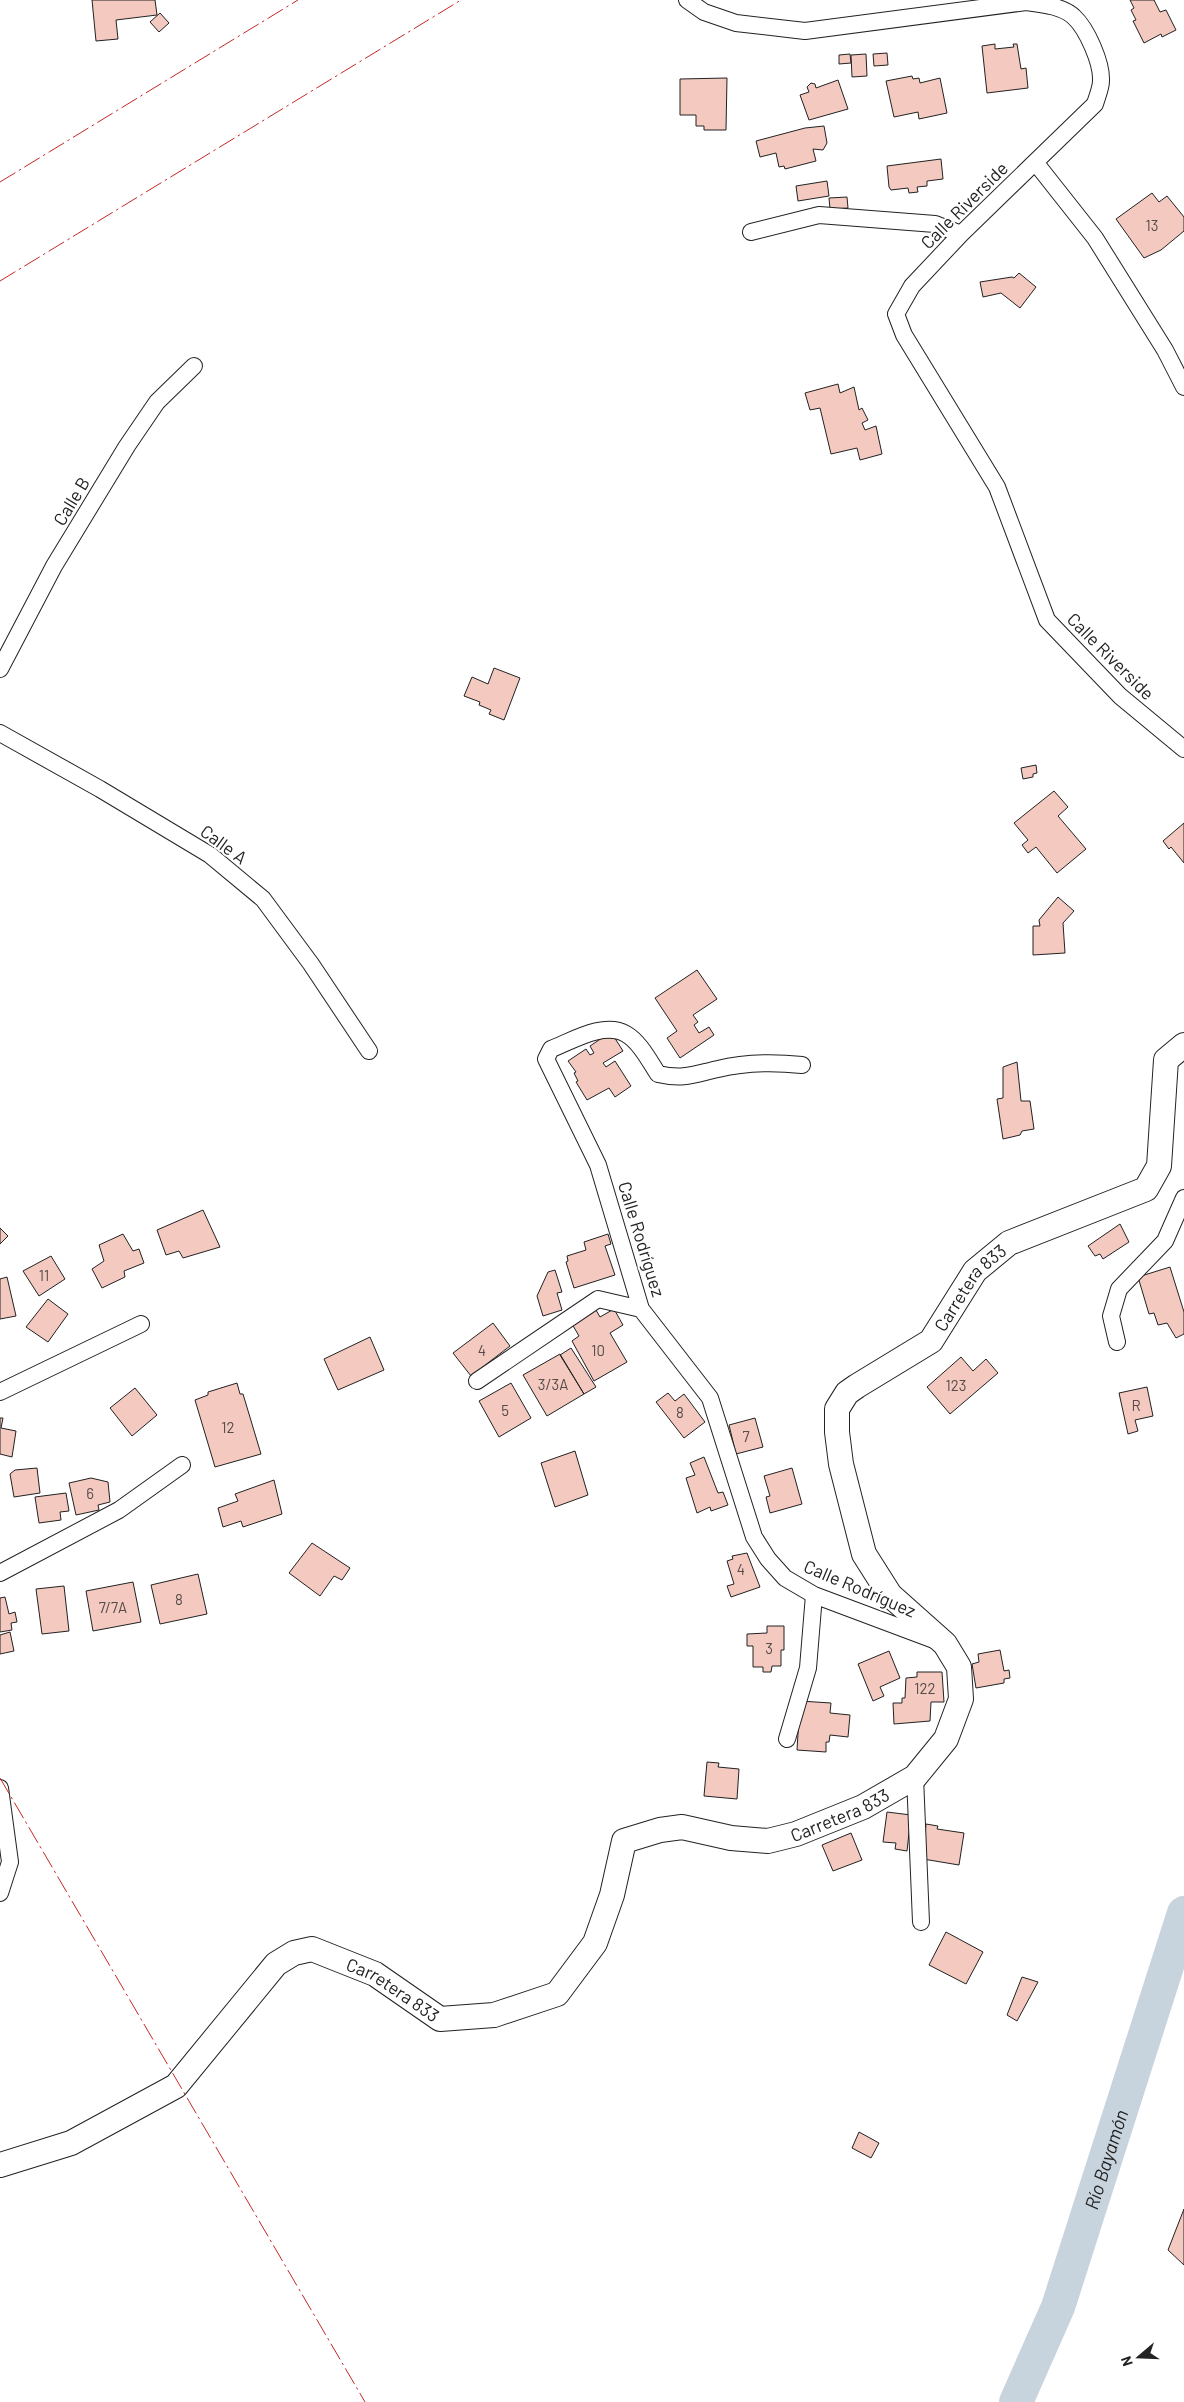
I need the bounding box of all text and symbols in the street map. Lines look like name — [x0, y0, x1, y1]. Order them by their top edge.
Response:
street label: Calle Riverside — [916, 157, 1012, 253]
house number: 13 — [1146, 216, 1158, 234]
street label: Calle B — [48, 473, 94, 529]
street label: Calle Riverside — [1063, 608, 1159, 704]
street label: Calle A — [196, 820, 252, 868]
street label: Calle Rodríguez — [614, 1179, 670, 1299]
street label: Carretera 833 — [929, 1239, 1010, 1335]
house number: 11 — [39, 1266, 49, 1284]
house number: 4 — [478, 1341, 486, 1359]
house number: 10 — [591, 1341, 605, 1359]
house number: 3/3A — [538, 1375, 568, 1393]
house number: 123 — [946, 1376, 966, 1394]
house number: R — [1131, 1396, 1141, 1414]
house number: 5 — [501, 1401, 509, 1419]
house number: 8 — [676, 1403, 684, 1421]
house number: 12 — [221, 1418, 235, 1436]
house number: 7 — [742, 1427, 750, 1445]
house number: 6 — [86, 1484, 94, 1502]
street label: Calle Rodríguez — [801, 1555, 919, 1621]
house number: 4 — [737, 1560, 745, 1578]
house number: 8 — [175, 1590, 183, 1608]
house number: 7/7A — [99, 1598, 127, 1616]
house number: 3 — [765, 1639, 773, 1657]
house number: 122 — [914, 1679, 936, 1697]
street label: Carretera 833 — [787, 1783, 893, 1846]
street label: Carretera 833 — [343, 1953, 444, 2026]
water label: Río Bayamón — [1079, 2106, 1132, 2212]
north arrow — [1114, 2332, 1164, 2382]
text: N — [1117, 2354, 1136, 2369]

